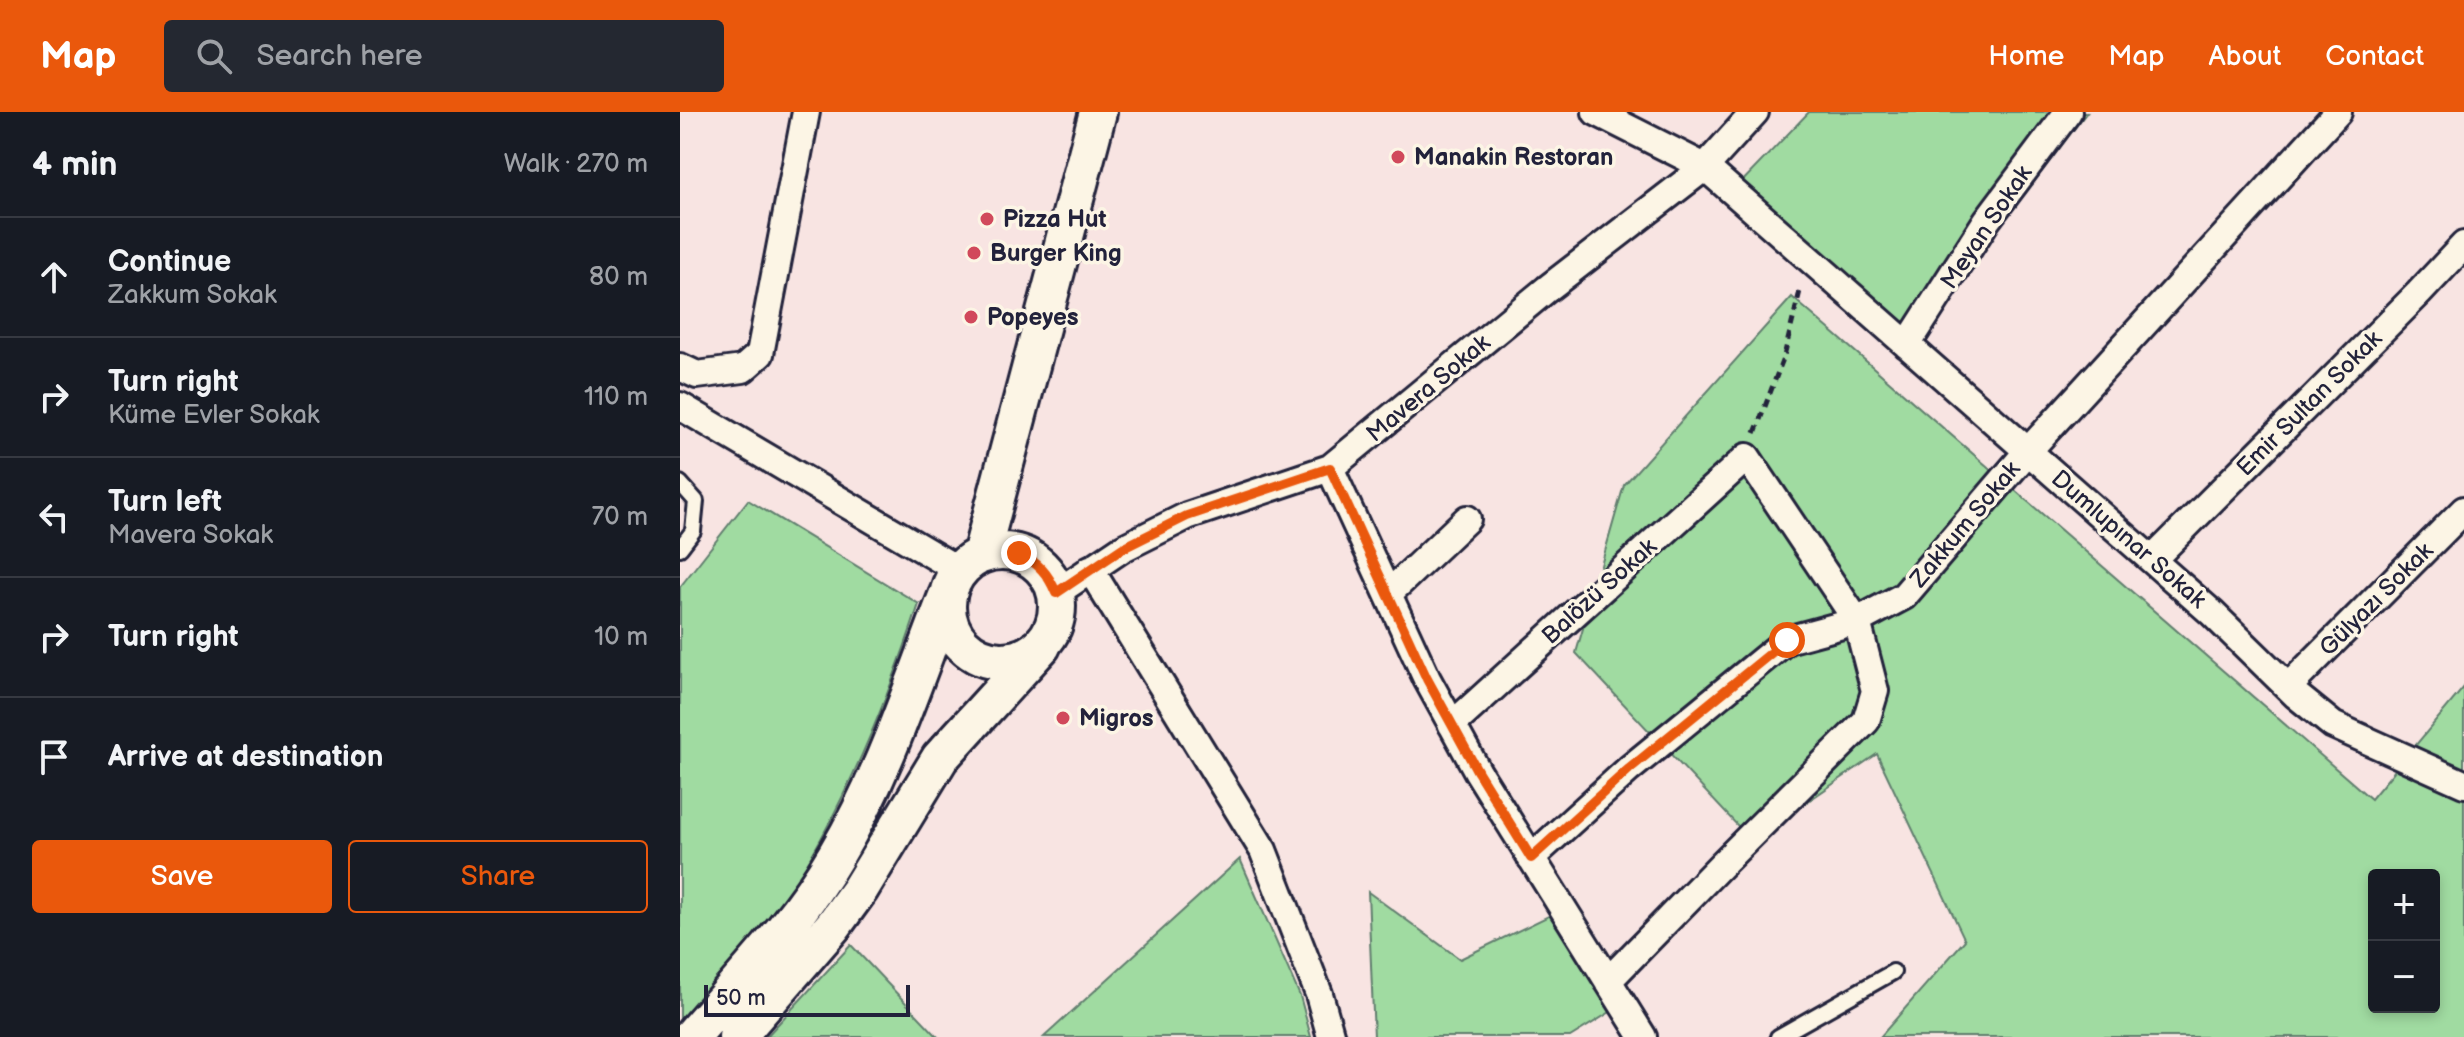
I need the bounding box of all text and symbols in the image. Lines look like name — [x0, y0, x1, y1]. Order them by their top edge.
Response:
search box — [164, 20, 724, 92]
text: Map — [40, 34, 116, 79]
icon: search — [192, 34, 236, 78]
text: Search here — [256, 38, 423, 74]
text: Home — [1988, 40, 2064, 73]
text: Map — [2108, 40, 2165, 73]
text: About — [2209, 40, 2281, 73]
text: Contact — [2325, 40, 2424, 73]
place label: Manakin Restoran — [1414, 143, 1614, 172]
text: 4 min — [32, 144, 118, 185]
marker: Manakin Restoran — [1389, 148, 1407, 166]
text: Walk · 270 m — [504, 149, 648, 180]
street label: Meyan Sokak — [1934, 160, 2039, 295]
place label: Pizza Hut — [1003, 205, 1106, 234]
marker: Pizza Hut — [978, 210, 996, 228]
place label: Burger King — [990, 239, 1122, 268]
text: Continue — [108, 244, 231, 280]
marker: Burger King — [965, 244, 983, 262]
icon: ahead — [32, 255, 76, 299]
text: 80 m — [589, 262, 648, 293]
text: Zakkum Sokak — [108, 280, 277, 311]
place label: Popeyes — [987, 303, 1079, 332]
marker: Popeyes — [962, 308, 980, 326]
street label: Emir Sultan Sokak — [2231, 324, 2388, 482]
street label: Mavera Sokak — [1361, 328, 1496, 448]
text: Turn right — [108, 364, 239, 400]
icon: right — [32, 375, 76, 419]
text: 110 m — [584, 382, 648, 413]
text: Küme Evler Sokak — [108, 400, 320, 431]
street label: Zakkum Sokak — [1904, 455, 2027, 594]
street label: Dumlupınar Sokak — [2045, 464, 2212, 615]
text: Turn left — [108, 484, 222, 520]
icon: left — [32, 495, 76, 539]
text: 70 m — [591, 502, 648, 533]
text: Mavera Sokak — [108, 520, 273, 551]
street label: Balözü Sokak — [1536, 532, 1663, 650]
route end — [1001, 535, 1037, 571]
street label: Gülyazı Sokak — [2314, 536, 2439, 662]
icon: right — [32, 615, 76, 659]
text: Turn right — [108, 619, 239, 655]
text: 10 m — [594, 622, 648, 653]
route start — [1769, 622, 1805, 658]
place label: Migros — [1079, 704, 1154, 733]
marker: Migros — [1054, 709, 1072, 727]
icon: arrive — [32, 735, 76, 779]
text: Arrive at destination — [108, 739, 384, 775]
button: Save — [32, 840, 332, 913]
button: Share — [348, 840, 648, 913]
map controls — [2368, 869, 2440, 1013]
button: + — [2368, 869, 2440, 941]
button: − — [2368, 941, 2440, 1013]
scale bar — [704, 981, 910, 1017]
text: 50 m — [716, 985, 766, 1012]

